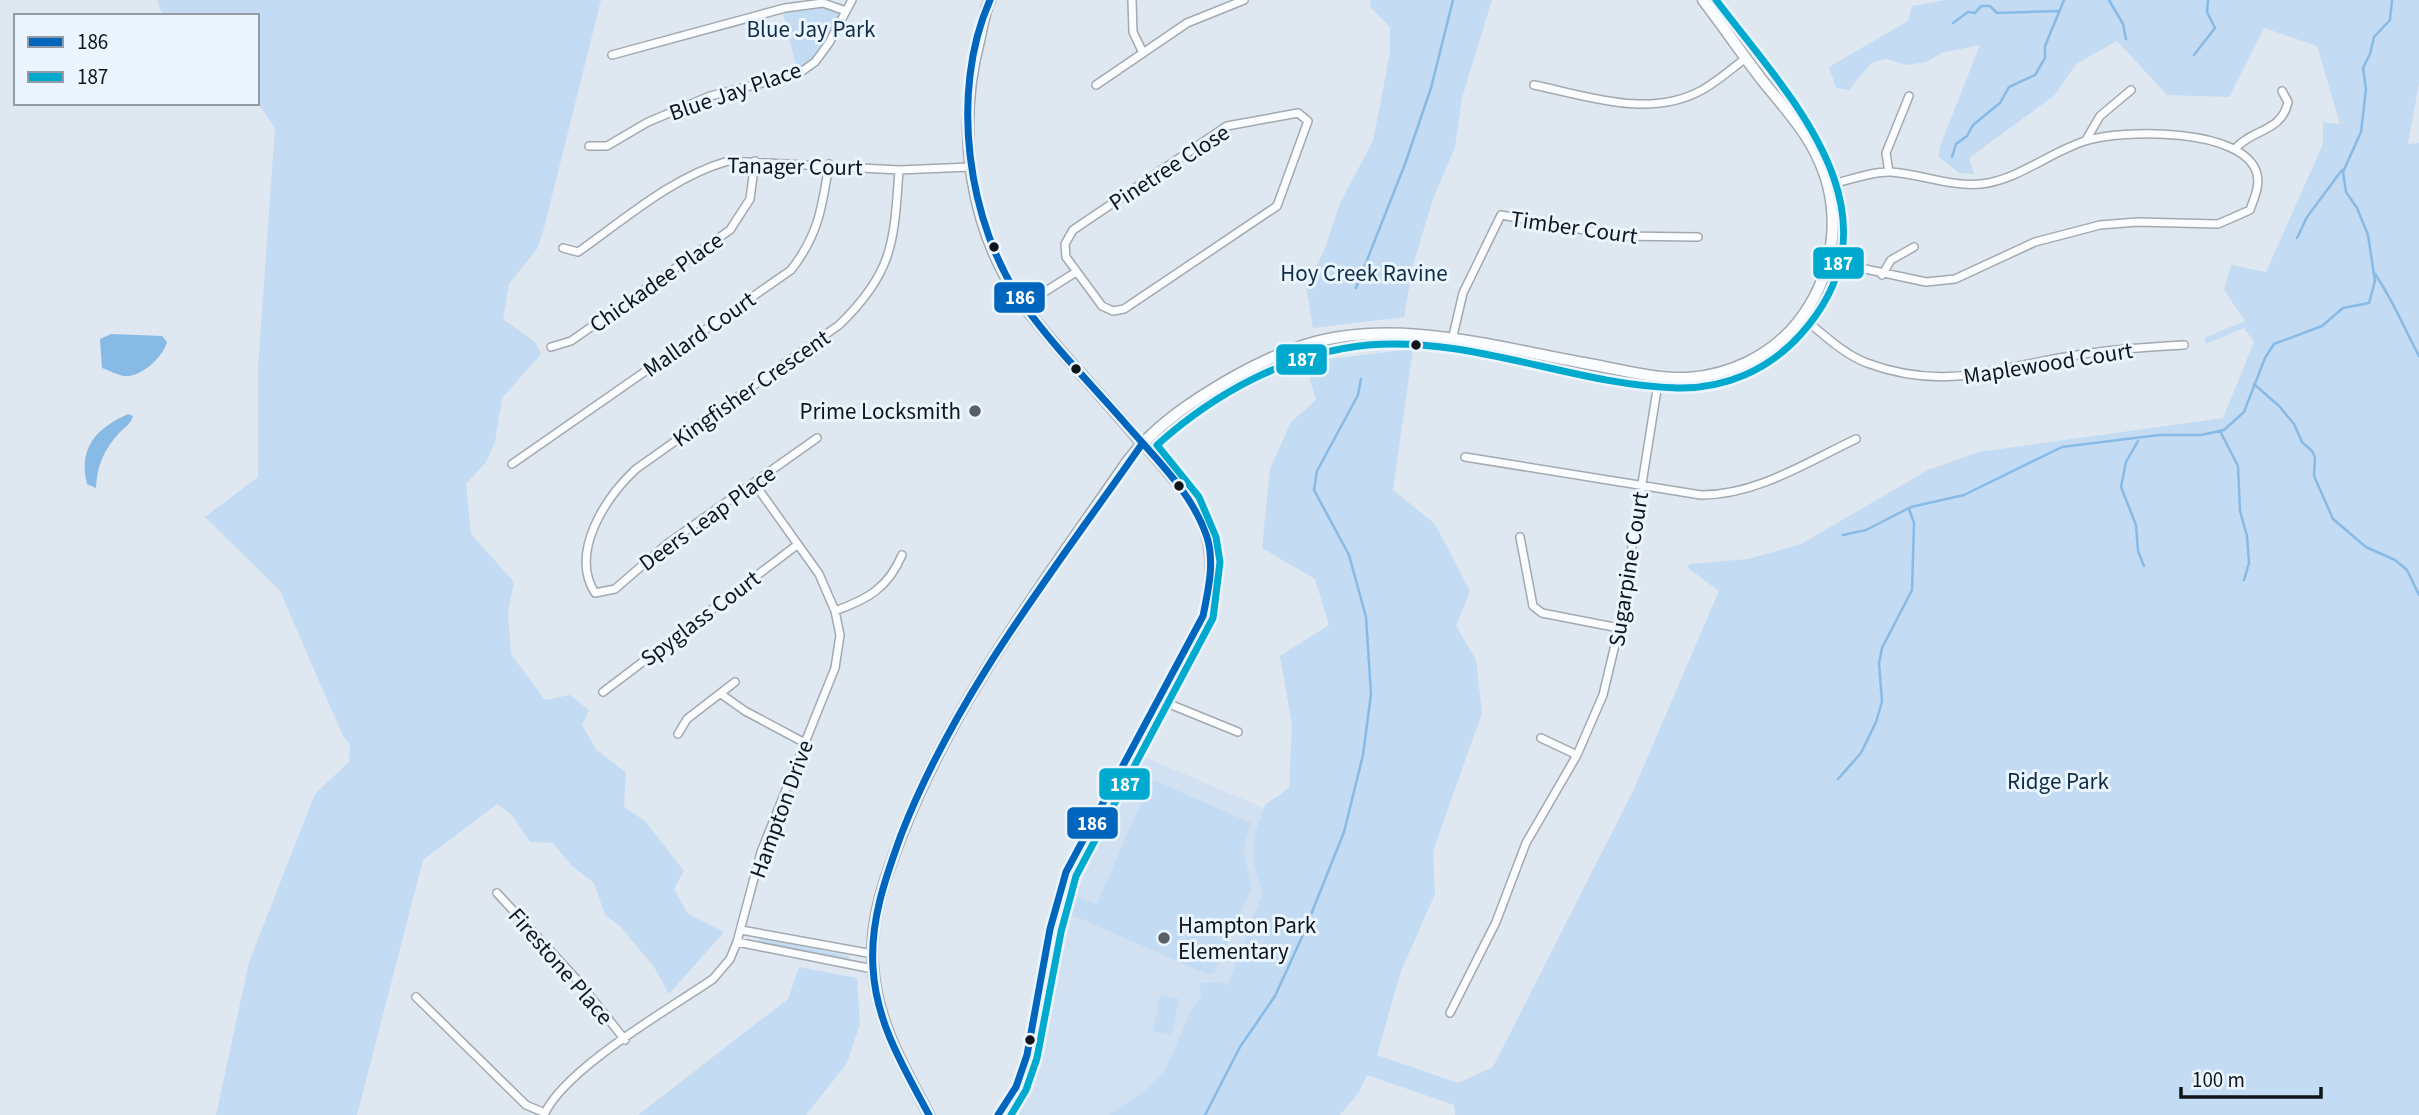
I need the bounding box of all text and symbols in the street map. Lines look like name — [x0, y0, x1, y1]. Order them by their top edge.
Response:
park label: Blue Jay Park — [747, 13, 876, 46]
legend — [14, 14, 259, 105]
text: 186 — [77, 27, 108, 57]
street label: Blue Jay Place — [665, 53, 806, 129]
text: 187 — [77, 62, 108, 92]
street label: Pinetree Close — [1102, 116, 1236, 219]
street label: Tanager Court — [727, 149, 863, 184]
street label: Timber Court — [1508, 202, 1640, 253]
street label: Chickadee Place — [583, 224, 730, 341]
unlabelled marker — [987, 240, 1001, 254]
line badge: 187 — [1812, 246, 1865, 280]
text: 187 — [1823, 251, 1853, 278]
park label: Hoy Creek Ravine — [1280, 257, 1448, 290]
line badge: 186 — [993, 281, 1046, 314]
street label: Mallard Court — [636, 283, 762, 385]
text: 186 — [1005, 285, 1035, 312]
street label: Kingfisher Crescent — [666, 322, 837, 455]
street label: Maplewood Court — [1961, 334, 2135, 393]
unlabelled marker — [1409, 338, 1423, 352]
line badge: 187 — [1275, 343, 1328, 376]
text: 187 — [1287, 347, 1317, 374]
unlabelled marker — [1069, 362, 1083, 376]
place label: Prime Locksmith — [799, 395, 961, 428]
marker: Prime Locksmith — [967, 403, 983, 419]
street label: Deers Leap Place — [632, 457, 782, 579]
unlabelled marker — [1172, 479, 1186, 493]
street label: Sugarpine Court — [1600, 489, 1657, 649]
street label: Spyglass Court — [633, 562, 767, 674]
street label: Hampton Drive — [741, 735, 822, 883]
park label: Ridge Park — [2007, 765, 2110, 798]
line badge: 187 — [1098, 767, 1151, 801]
text: 187 — [1110, 772, 1140, 799]
line badge: 186 — [1066, 806, 1119, 840]
text: 186 — [1077, 811, 1107, 838]
street label: Firestone Place — [500, 900, 621, 1032]
place label: Hampton Park Elementary — [1178, 909, 1317, 968]
marker: Hampton Park Elementary — [1156, 930, 1172, 946]
unlabelled marker — [1023, 1033, 1037, 1047]
scale bar — [2181, 1056, 2321, 1100]
text: 100 m — [2192, 1065, 2245, 1095]

